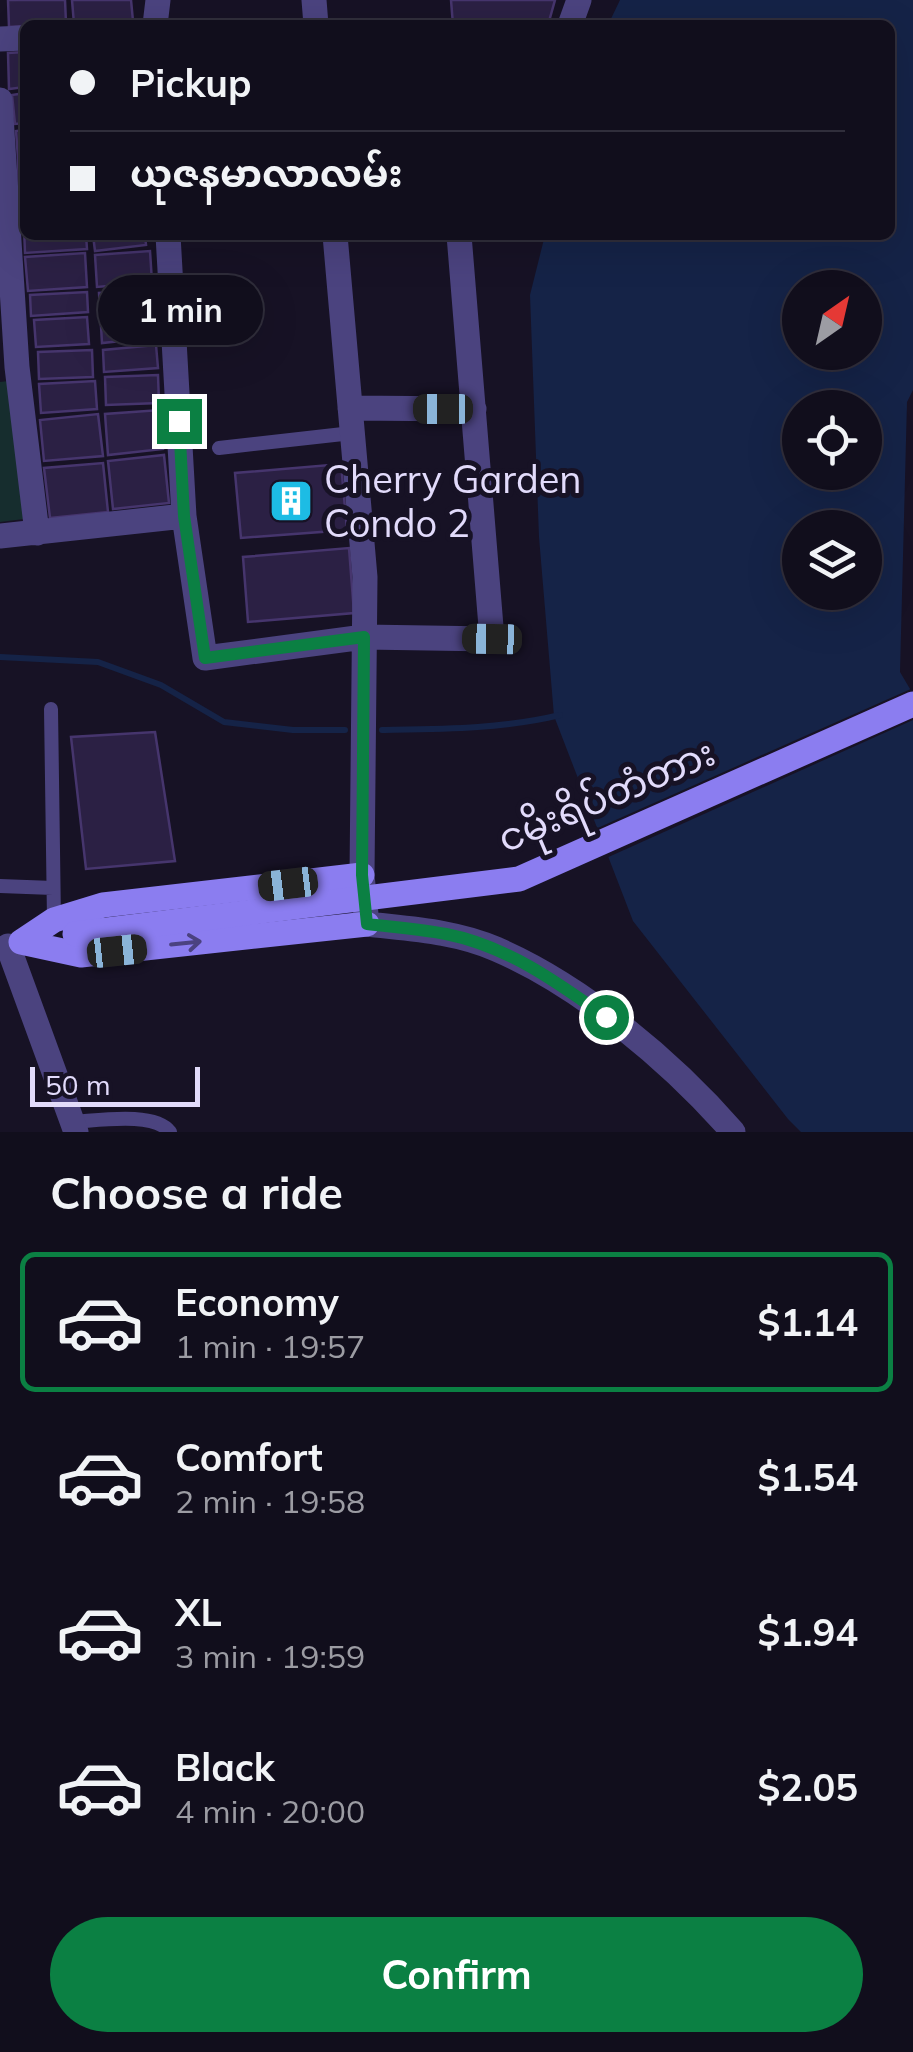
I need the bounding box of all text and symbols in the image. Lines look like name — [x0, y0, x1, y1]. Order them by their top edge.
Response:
text: Pickup — [130, 59, 252, 107]
text: ယုဇနမာလာလမ်း — [130, 149, 403, 197]
north arrow — [782, 270, 882, 370]
map controls — [782, 270, 882, 610]
callout: 1 min — [96, 276, 262, 346]
text: 1 min — [138, 290, 223, 330]
button: locate — [782, 390, 882, 490]
car — [413, 394, 473, 424]
route end — [157, 399, 202, 444]
place label: Cherry Garden Condo 2 — [324, 455, 582, 547]
building icon: Cherry Garden Condo 2 — [268, 478, 314, 524]
button: layers — [782, 510, 882, 610]
car — [462, 623, 522, 655]
street label: ငမိုးရိပ်တံတား — [490, 727, 725, 870]
car — [256, 865, 320, 903]
car — [86, 933, 148, 969]
one-way arrow — [170, 934, 202, 953]
route start — [584, 995, 629, 1040]
scale bar — [30, 1062, 200, 1106]
text: 50 m — [45, 1067, 111, 1102]
text: Choose a ride — [50, 1164, 343, 1220]
icon: car — [55, 1277, 145, 1367]
text: Economy — [175, 1278, 339, 1326]
text: $1.14 — [757, 1298, 858, 1346]
text: 1 min · 19:57 — [175, 1326, 365, 1366]
icon: car — [55, 1432, 145, 1522]
text: Comfort — [175, 1433, 323, 1481]
text: $1.54 — [757, 1453, 858, 1501]
text: 2 min · 19:58 — [175, 1481, 365, 1521]
icon: car — [55, 1587, 145, 1677]
text: XL — [175, 1588, 222, 1636]
text: $1.94 — [757, 1608, 858, 1656]
text: 3 min · 19:59 — [175, 1636, 365, 1676]
icon: car — [55, 1742, 145, 1832]
text: Black — [175, 1743, 275, 1791]
text: $2.05 — [757, 1763, 858, 1811]
text: 4 min · 20:00 — [175, 1791, 365, 1831]
button: Confirm — [50, 1917, 863, 2032]

